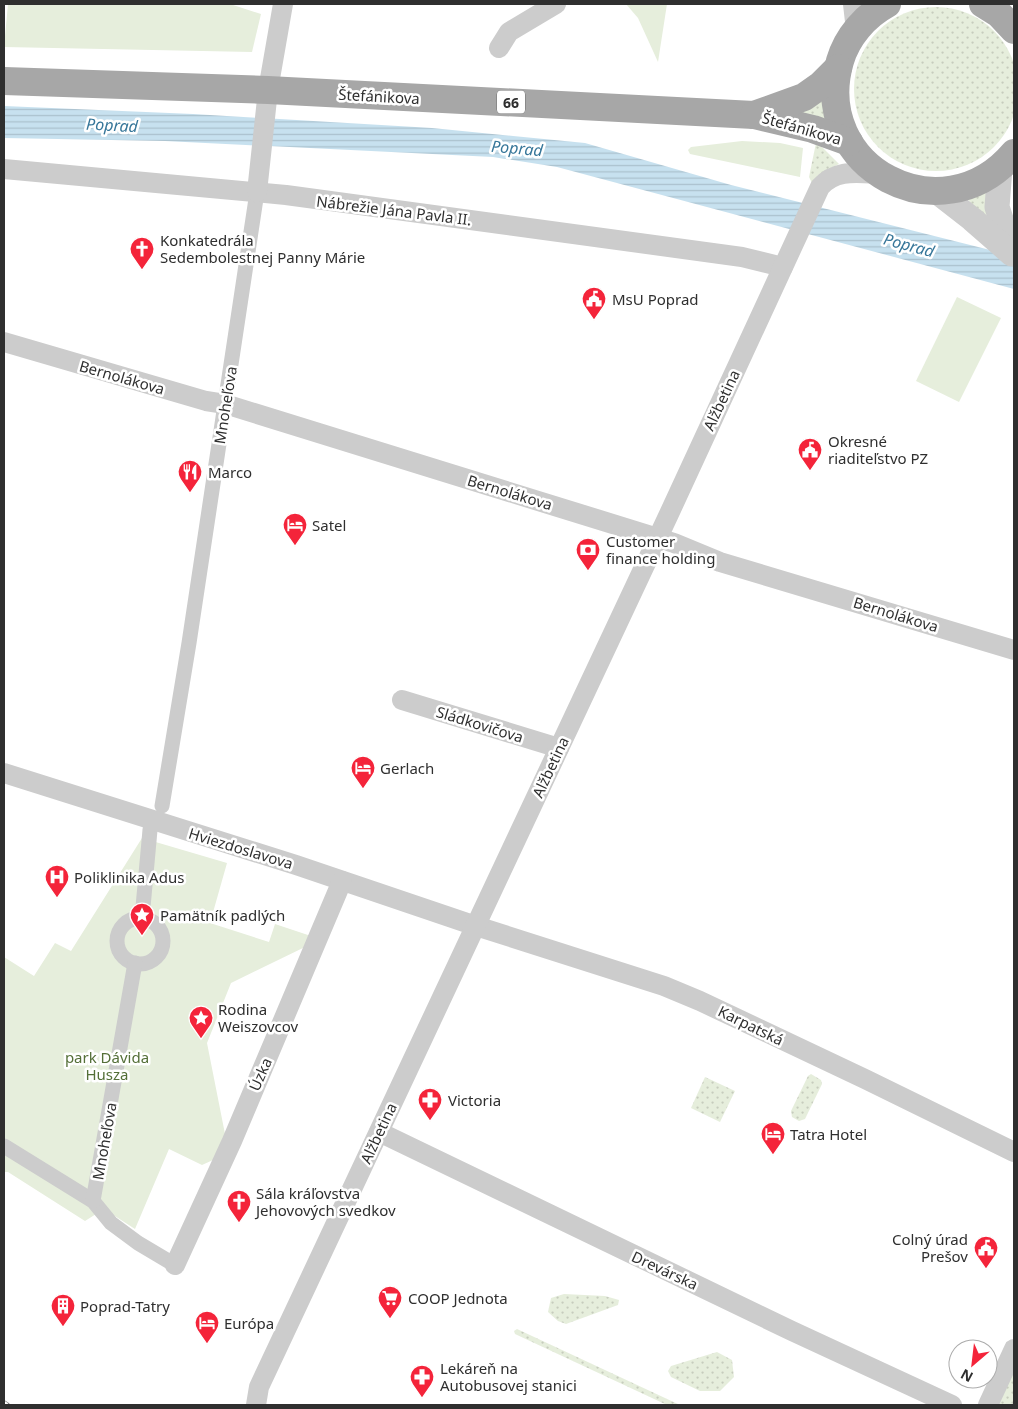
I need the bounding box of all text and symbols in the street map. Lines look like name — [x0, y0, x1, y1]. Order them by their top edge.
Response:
street label: Štefánikova — [338, 84, 420, 108]
road number: 66 — [497, 90, 525, 114]
street label: Štefánikova — [760, 107, 844, 149]
water label: Poprad — [86, 113, 139, 137]
water label: Poprad — [490, 135, 544, 161]
street label: Nábrežie Jána Pavla II. — [315, 191, 473, 229]
water label: Poprad — [881, 228, 938, 263]
place label: Konkatedrála Sedembolestnej Panny Márie — [160, 230, 365, 267]
church icon: Konkatedrála Sedembolestnej Panny Márie — [129, 236, 155, 270]
public building icon: MsU Poprad — [581, 286, 607, 320]
place label: MsU Poprad — [612, 289, 699, 309]
street label: Bernolákova — [77, 355, 167, 399]
street label: Mnoheľova — [209, 365, 241, 445]
street label: Alžbetina — [698, 366, 744, 434]
place label: Okresné riaditeľstvo PZ — [828, 431, 928, 468]
public building icon: Okresné riaditeľstvo PZ — [797, 437, 823, 471]
restaurant icon: Marco — [177, 459, 203, 493]
place label: Marco — [208, 462, 252, 482]
street label: Bernolákova — [465, 470, 555, 514]
hotel icon: Satel — [282, 512, 308, 546]
place label: Satel — [312, 515, 346, 535]
place label: Customer finance holding — [606, 531, 715, 568]
bank icon: Customer finance holding — [575, 537, 601, 571]
street label: Bernolákova — [851, 592, 941, 636]
street label: Sládkovičova — [434, 701, 526, 747]
street label: Alžbetina — [527, 733, 573, 801]
hotel icon: Gerlach — [350, 755, 376, 789]
place label: Gerlach — [380, 758, 434, 778]
street label: Hviezdoslavova — [186, 823, 296, 873]
hospital icon: Poliklinika Adus — [44, 864, 70, 898]
place label: Poliklinika Adus — [74, 867, 184, 887]
place icon: Pamätník padlých — [129, 902, 155, 936]
place label: Pamätník padlých — [160, 905, 285, 925]
place label: Rodina Weiszovcov — [218, 999, 299, 1036]
street label: Karpatská — [715, 1001, 787, 1049]
place icon: Rodina Weiszovcov — [188, 1005, 214, 1039]
park label: park Dávida Husza — [65, 1047, 149, 1084]
street label: Úzka — [244, 1054, 276, 1094]
pharmacy icon: Victoria — [417, 1087, 443, 1121]
place label: Victoria — [448, 1090, 501, 1110]
street label: Alžbetina — [355, 1099, 401, 1167]
street label: Mnoheľova — [87, 1101, 121, 1181]
hotel icon: Tatra Hotel — [760, 1121, 786, 1155]
place label: Tatra Hotel — [790, 1124, 867, 1144]
place label: Sála kráľovstva Jehovových svedkov — [254, 1183, 396, 1220]
church icon: Sála kráľovstva Jehovových svedkov — [226, 1189, 252, 1223]
place label: Colný úrad Prešov — [892, 1229, 968, 1266]
public building icon: Colný úrad Prešov — [973, 1235, 999, 1269]
street label: Drevárska — [629, 1246, 701, 1294]
supermarket icon: COOP Jednota — [377, 1285, 403, 1319]
place label: COOP Jednota — [408, 1288, 508, 1308]
building icon: Poprad-Tatry — [50, 1293, 76, 1327]
place label: Poprad-Tatry — [80, 1296, 170, 1316]
hotel icon: Európa — [194, 1310, 220, 1344]
place label: Európa — [224, 1313, 274, 1333]
north arrow — [948, 1339, 998, 1389]
place label: Lekáreň na Autobusovej stanici — [440, 1358, 577, 1395]
pharmacy icon: Lekáreň na Autobusovej stanici — [409, 1364, 435, 1398]
text: N — [957, 1365, 976, 1387]

